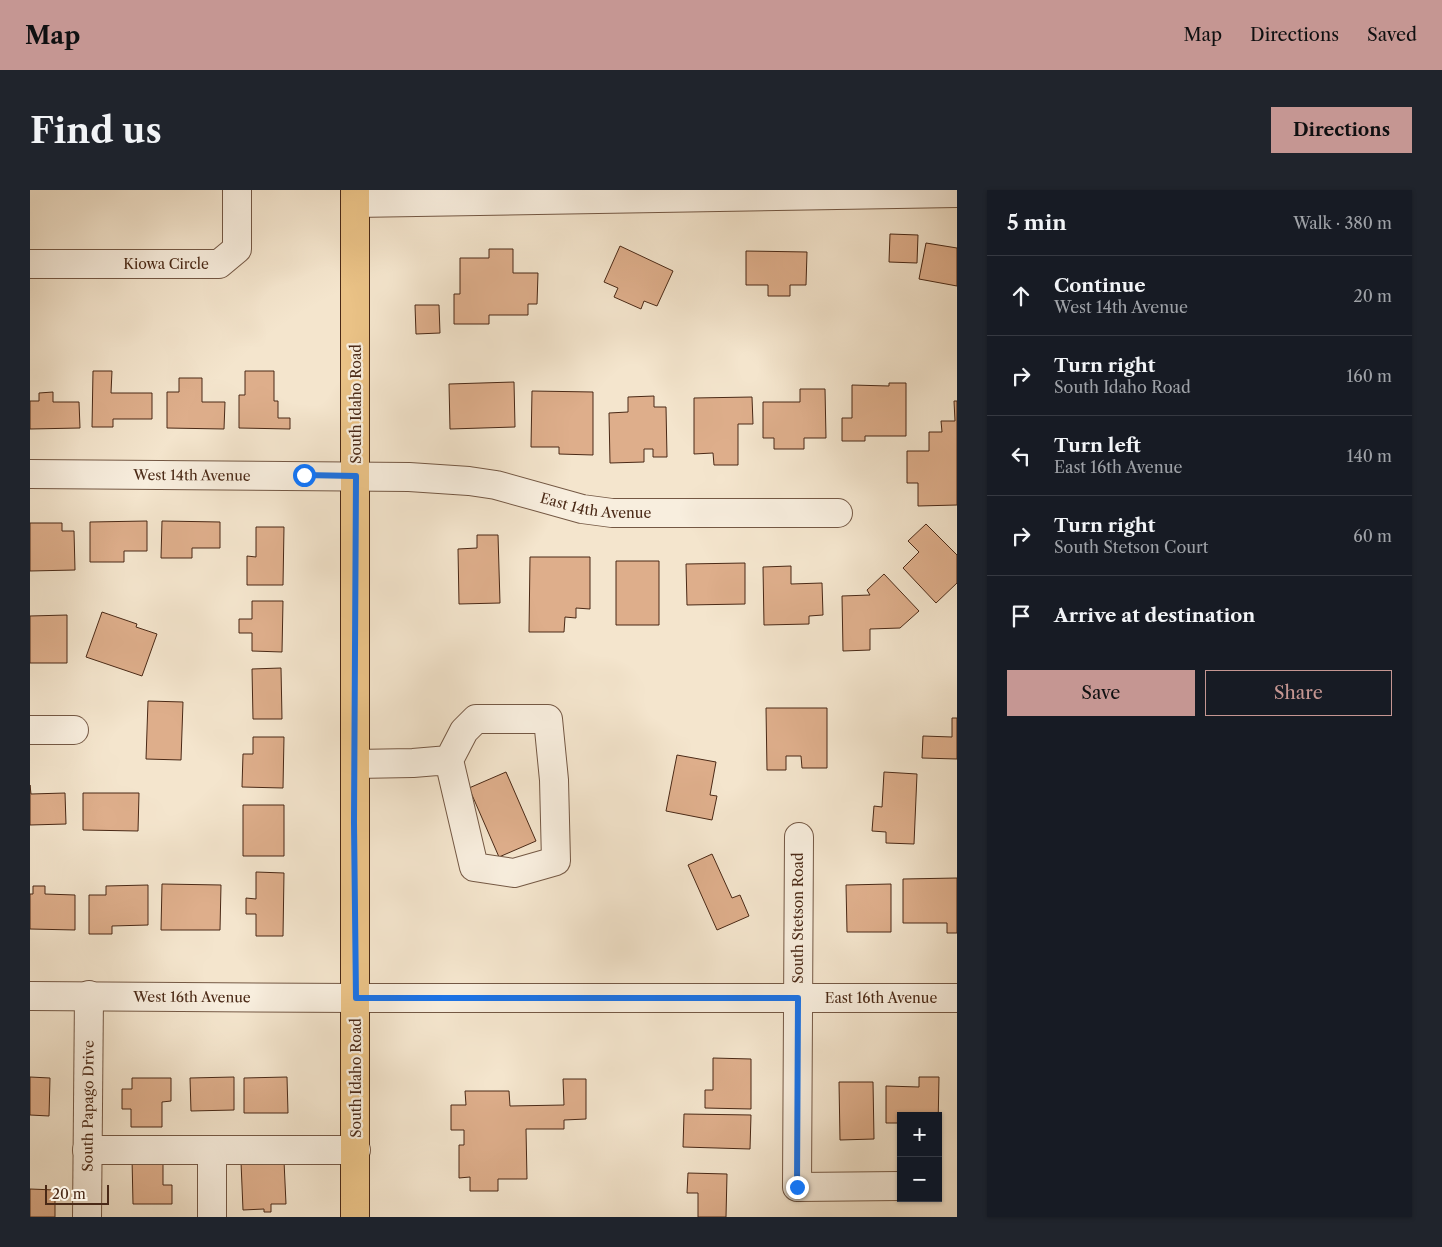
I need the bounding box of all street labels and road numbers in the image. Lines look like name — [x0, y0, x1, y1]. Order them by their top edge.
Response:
street label: Kiowa Circle — [123, 255, 209, 273]
street label: South Idaho Road — [347, 344, 365, 464]
street label: West 14th Avenue — [132, 466, 251, 485]
street label: East 14th Avenue — [538, 489, 651, 522]
street label: South Stetson Road — [789, 852, 807, 983]
street label: West 16th Avenue — [132, 988, 251, 1006]
street label: East 16th Avenue — [825, 989, 937, 1007]
street label: South Idaho Road — [347, 1018, 365, 1138]
street label: South Papago Drive — [78, 1040, 98, 1172]

